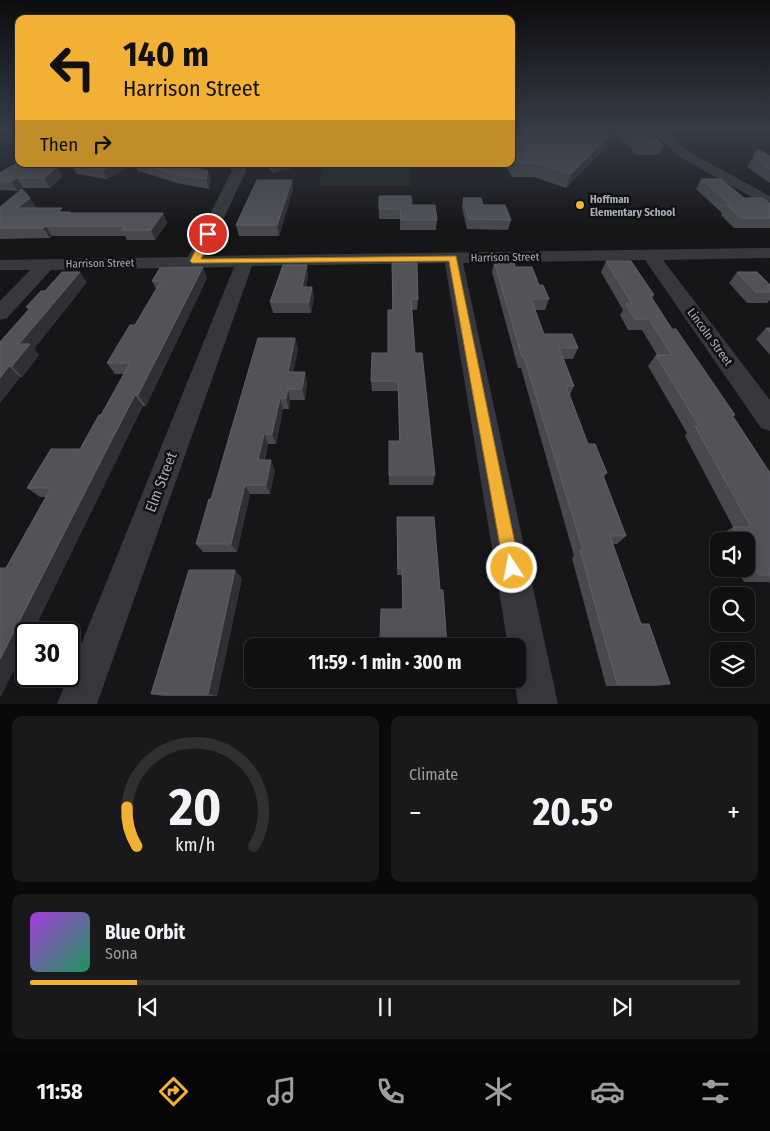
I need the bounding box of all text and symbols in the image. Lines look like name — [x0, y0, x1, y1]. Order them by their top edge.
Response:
text: 140 m — [123, 33, 209, 75]
icon: left — [40, 35, 105, 100]
text: Harrison Street — [123, 75, 260, 102]
icon: right — [88, 130, 116, 158]
text: Then — [40, 133, 78, 156]
place label: Hoffman Elementary School — [590, 193, 676, 219]
marker: Hoffman Elementary School — [574, 199, 586, 211]
pin — [187, 213, 229, 255]
icon: arrive — [194, 220, 222, 248]
street label: Harrison Street — [471, 250, 540, 265]
street label: Harrison Street — [66, 256, 135, 271]
street label: Lincoln Street — [684, 305, 736, 369]
street label: Elm Street — [141, 449, 181, 515]
map controls — [710, 532, 755, 687]
button: sound — [710, 532, 755, 577]
position arrow — [485, 541, 537, 593]
button: search — [710, 587, 755, 632]
speed limit sign: 30 — [15, 622, 80, 687]
button: layers — [710, 642, 755, 687]
text: 11:59 · 1 min · 300 m — [308, 651, 462, 674]
text: Climate — [409, 765, 458, 784]
text: 20 — [168, 776, 222, 839]
text: 20.5° — [533, 789, 616, 835]
text: − — [409, 796, 422, 829]
text: + — [727, 796, 740, 829]
text: km/h — [176, 834, 215, 856]
text: Blue Orbit — [105, 921, 185, 944]
text: Sona — [105, 944, 138, 963]
icon: previous — [134, 993, 162, 1021]
icon: pause — [371, 993, 399, 1021]
icon: next — [608, 993, 636, 1021]
icon: directions — [156, 1074, 191, 1109]
icon: music — [264, 1074, 299, 1109]
icon: phone — [373, 1074, 408, 1109]
icon: climate — [481, 1074, 516, 1109]
icon: car — [590, 1074, 625, 1109]
icon: filters — [698, 1074, 733, 1109]
text: 11:58 — [37, 1078, 83, 1105]

